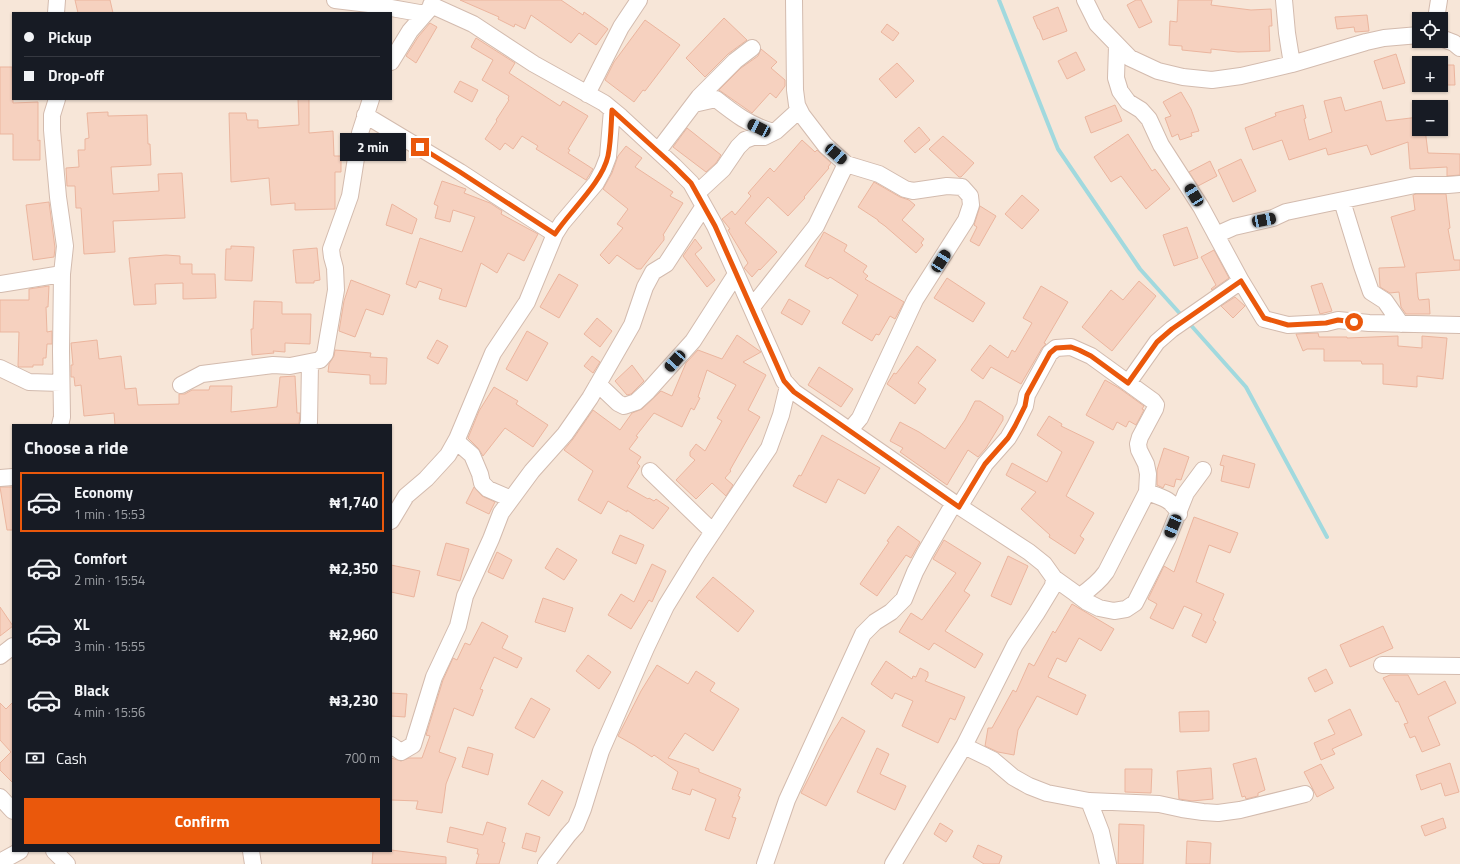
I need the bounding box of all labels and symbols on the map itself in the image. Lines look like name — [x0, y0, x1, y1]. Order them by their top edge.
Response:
car — [746, 117, 772, 139]
callout: 2 min — [340, 133, 406, 161]
route end — [411, 138, 429, 156]
car — [823, 142, 849, 166]
car — [1183, 182, 1205, 208]
car — [1251, 212, 1277, 228]
car — [929, 248, 953, 274]
route start — [1345, 313, 1363, 331]
car — [663, 348, 687, 374]
car — [1163, 513, 1183, 539]

